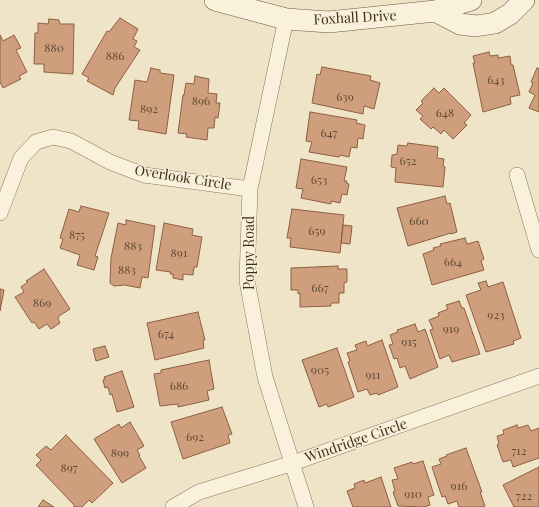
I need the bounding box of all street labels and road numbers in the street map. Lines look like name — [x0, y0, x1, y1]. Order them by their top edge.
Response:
street label: Foxhall Drive — [313, 7, 397, 29]
street label: Overlook Circle — [133, 162, 233, 194]
street label: Poppy Road — [242, 216, 258, 290]
street label: Windridge Circle — [303, 416, 409, 466]

